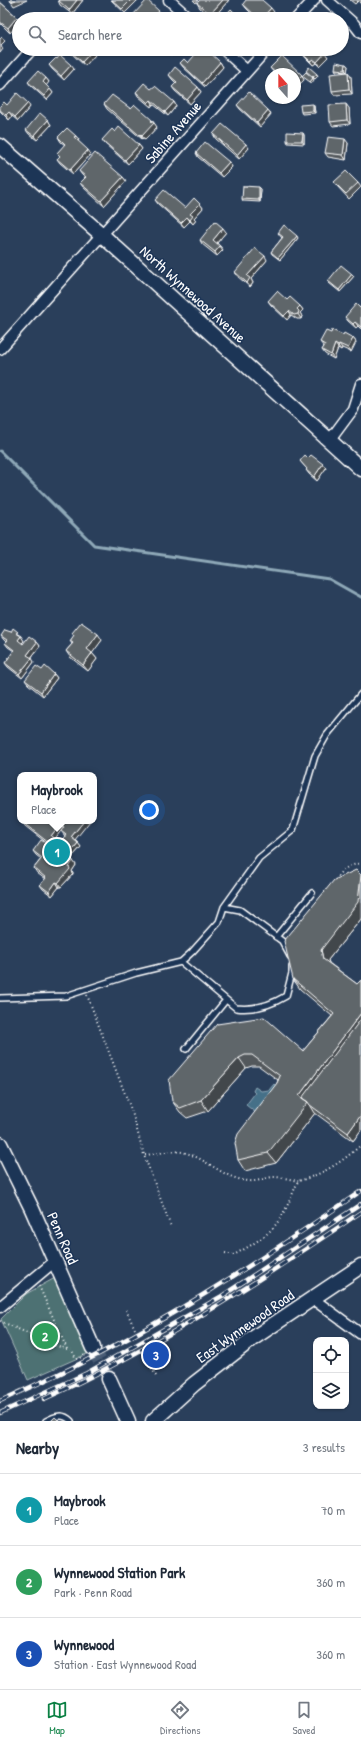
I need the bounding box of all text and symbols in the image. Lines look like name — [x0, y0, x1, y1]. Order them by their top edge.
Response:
search box — [12, 12, 349, 56]
icon: search — [26, 23, 48, 45]
text: Search here — [58, 24, 122, 45]
north arrow — [265, 68, 301, 104]
street label: Sabine Avenue — [140, 96, 206, 168]
street label: North Wynnewood Avenue — [135, 241, 251, 347]
popup — [17, 772, 97, 824]
text: Maybrook — [31, 779, 83, 800]
text: Place — [31, 800, 56, 818]
your location — [139, 800, 159, 820]
pin: 1 — [44, 837, 70, 867]
street label: Penn Road — [42, 1209, 84, 1267]
street label: East Wynnewood Road — [192, 1284, 298, 1368]
pin: 2 — [32, 1321, 58, 1351]
map controls — [313, 1337, 349, 1409]
button: locate — [313, 1337, 349, 1373]
pin: 3 — [143, 1340, 169, 1370]
button: layers — [313, 1373, 349, 1409]
text: Nearby — [16, 1436, 59, 1459]
text: 3 results — [303, 1438, 345, 1456]
text: Maybrook — [54, 1490, 105, 1511]
text: 1 — [27, 1501, 31, 1519]
text: 70 m — [321, 1501, 345, 1519]
text: Place — [54, 1511, 79, 1529]
text: Wynnewood Station Park — [54, 1562, 185, 1583]
text: 2 — [26, 1573, 32, 1591]
text: 360 m — [316, 1573, 345, 1591]
text: Park · Penn Road — [54, 1583, 132, 1601]
text: Wynnewood — [54, 1634, 114, 1655]
text: 3 — [26, 1645, 32, 1663]
text: 360 m — [316, 1645, 345, 1663]
text: Station · East Wynnewood Road — [54, 1655, 196, 1673]
tab: Map — [46, 1699, 68, 1737]
tab: Directions — [160, 1699, 201, 1737]
tab: Saved — [293, 1699, 315, 1737]

